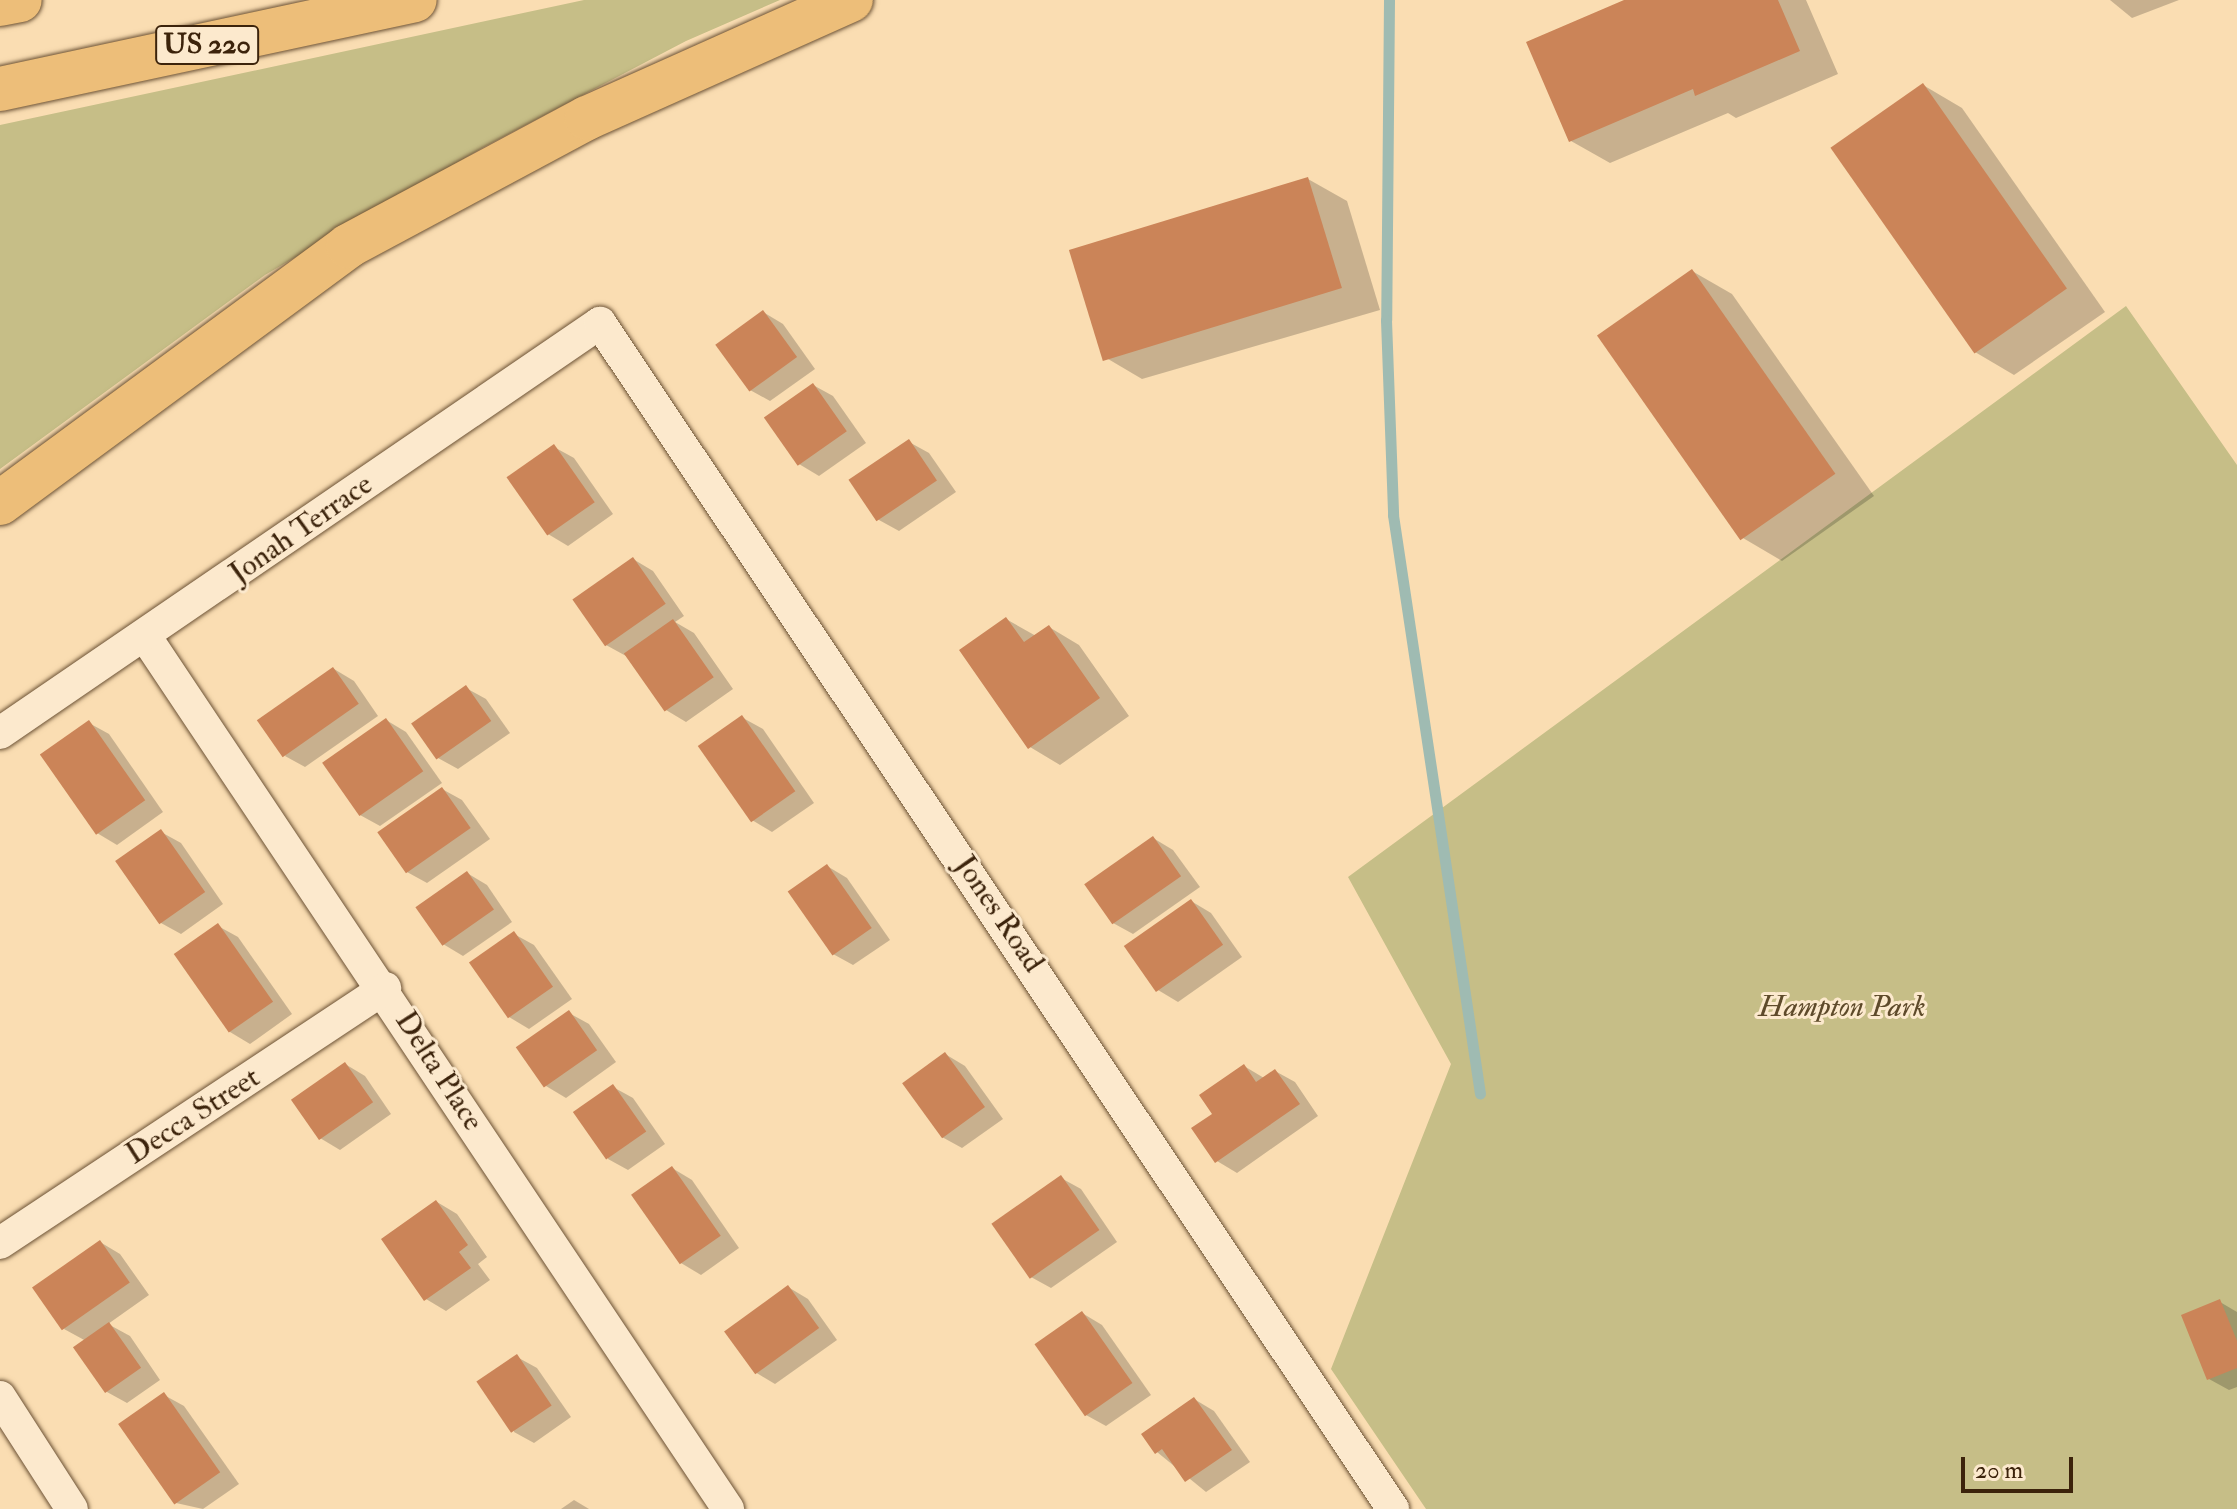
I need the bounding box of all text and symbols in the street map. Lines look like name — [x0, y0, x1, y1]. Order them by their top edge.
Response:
road number: US 220 — [155, 21, 259, 69]
street label: Jonah Terrace — [223, 467, 379, 591]
street label: Jones Road — [947, 849, 1051, 979]
park label: Hampton Park — [1758, 989, 1926, 1025]
street label: Delta Place — [387, 1005, 491, 1137]
street label: Decca Street — [119, 1060, 267, 1172]
scale bar — [1965, 1441, 2077, 1491]
text: 20 m — [1975, 1455, 2023, 1486]

